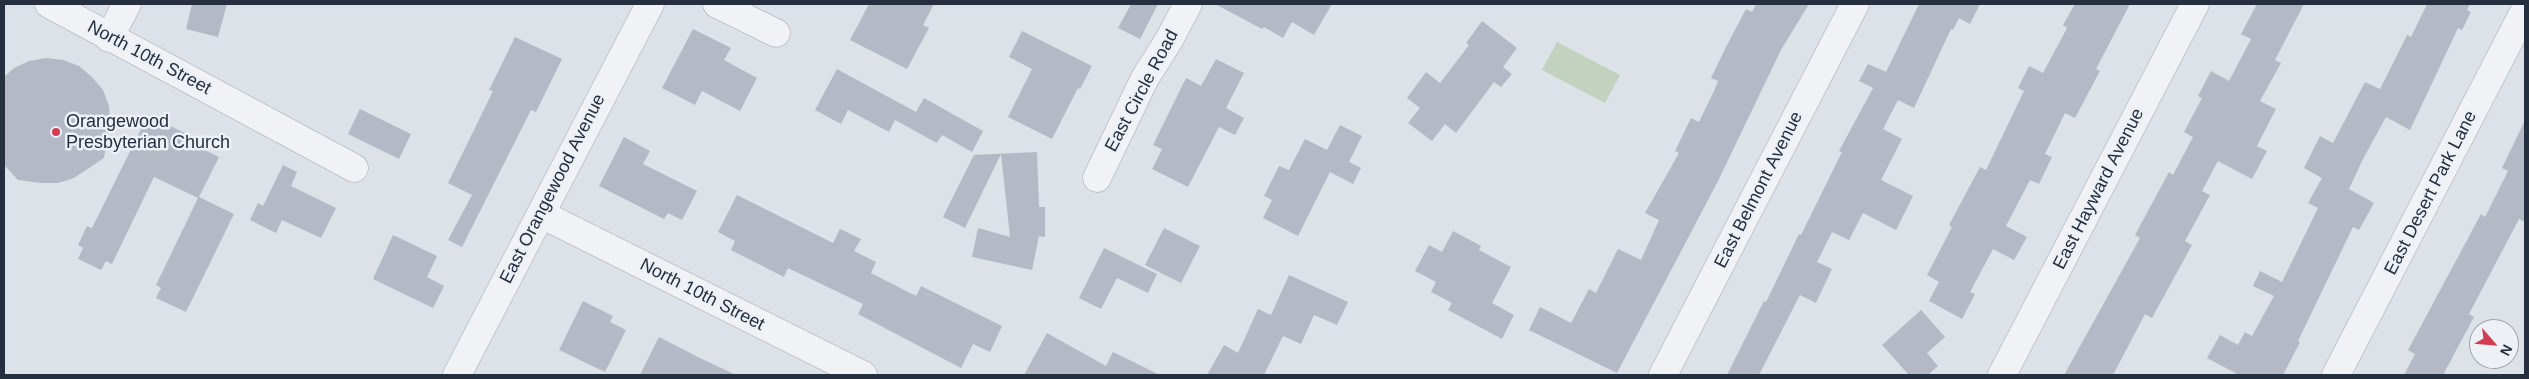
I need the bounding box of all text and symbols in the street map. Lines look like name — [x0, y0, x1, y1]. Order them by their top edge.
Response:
street label: North 10th Street — [83, 16, 215, 100]
street label: East Circle Road — [1101, 26, 1183, 156]
street label: East Orangewood Avenue — [496, 91, 610, 287]
street label: East Hayward Avenue — [2049, 105, 2149, 273]
street label: East Desert Park Lane — [2380, 107, 2482, 279]
street label: East Belmont Avenue — [1710, 108, 1808, 272]
place label: Orangewood Presbyterian Church — [66, 111, 230, 154]
marker: Orangewood Presbyterian Church — [50, 126, 62, 138]
street label: North 10th Street — [636, 254, 768, 336]
north arrow — [2469, 319, 2519, 369]
text: N — [2497, 342, 2516, 358]

